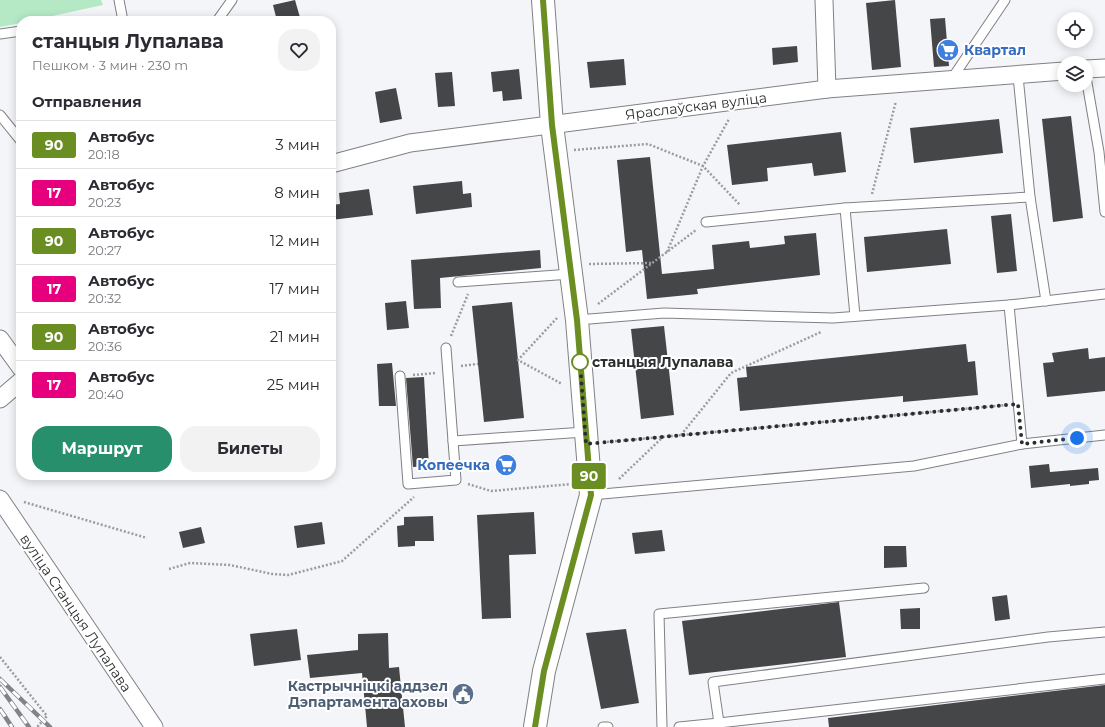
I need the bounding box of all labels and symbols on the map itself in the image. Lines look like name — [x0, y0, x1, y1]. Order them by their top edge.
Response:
supermarket icon: Квартал — [935, 37, 961, 63]
place label: Квартал — [964, 41, 1026, 59]
street label: Яраслаўская вуліца — [624, 88, 768, 124]
marker: станцыя Лупалава — [571, 353, 589, 371]
place label: станцыя Лупалава — [592, 353, 733, 371]
your location — [1067, 428, 1087, 448]
supermarket icon: Копеечка — [493, 452, 519, 478]
place label: Копеечка — [417, 456, 490, 474]
line badge: 90 — [571, 463, 607, 489]
street label: вуліца Станцыя Лупалава — [16, 530, 136, 696]
place label: Кастрычніцкі аддзел Дэпартамента аховы — [288, 677, 448, 711]
public building icon: Кастрычніцкі аддзел Дэпартамента аховы — [450, 681, 476, 707]

